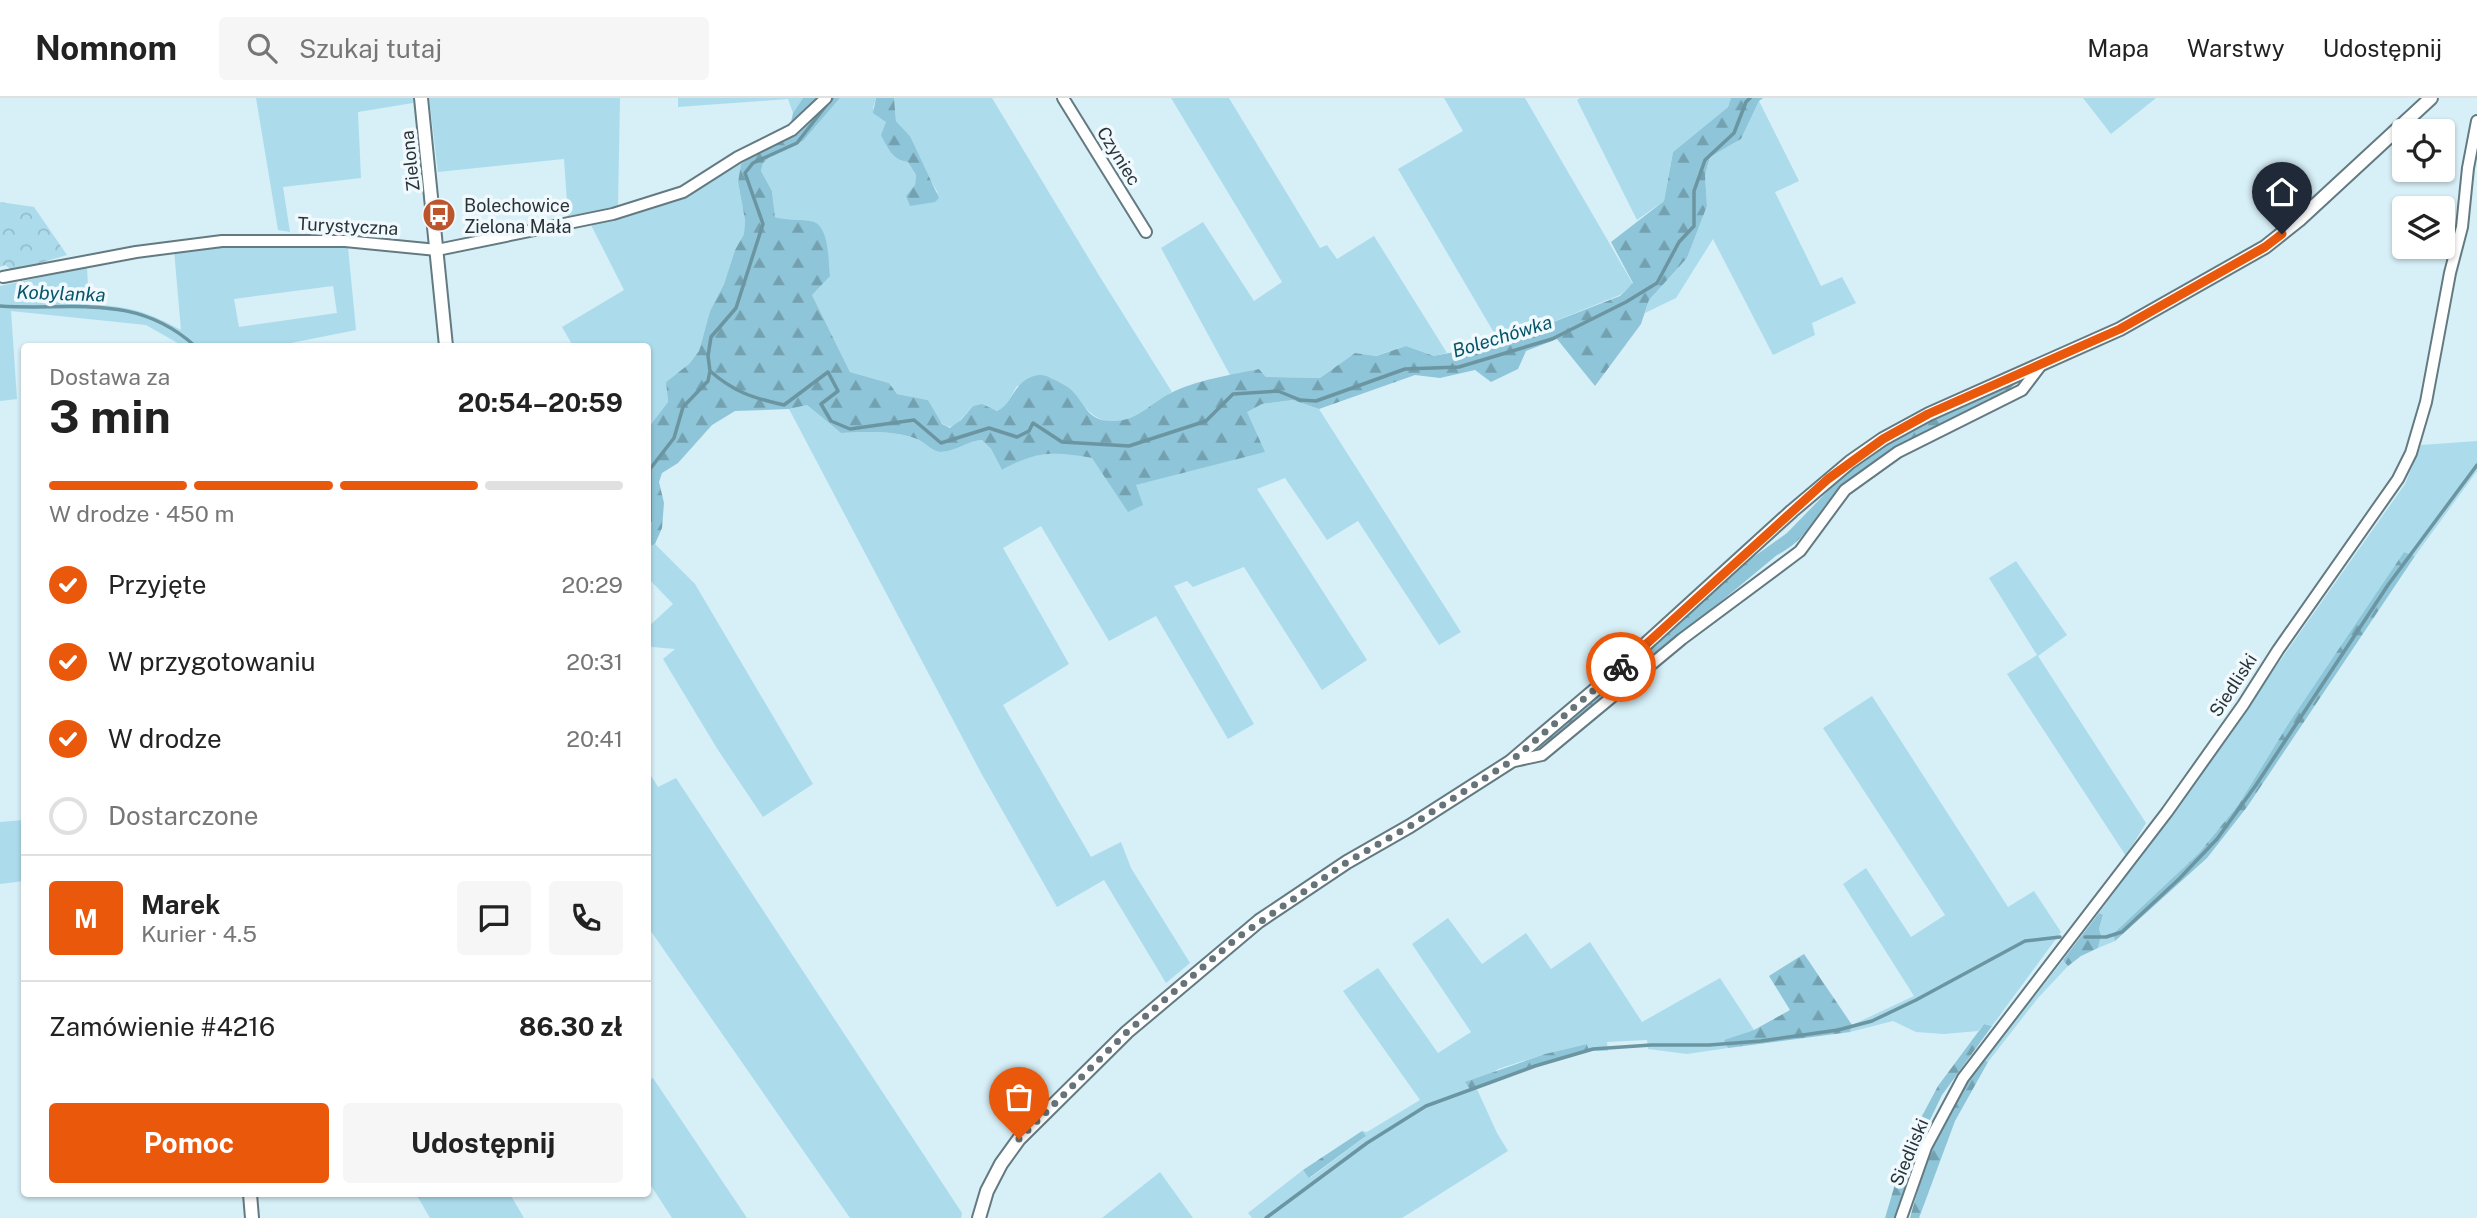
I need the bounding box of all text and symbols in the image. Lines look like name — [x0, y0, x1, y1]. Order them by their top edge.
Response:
search box — [219, 17, 709, 80]
text: Nomnom — [35, 29, 177, 67]
icon: search — [243, 29, 281, 67]
text: Szukaj tutaj — [299, 33, 442, 64]
text: Mapa — [2087, 34, 2149, 62]
text: Warstwy — [2187, 34, 2285, 62]
text: Udostępnij — [2323, 34, 2442, 62]
map controls — [2392, 119, 2455, 259]
button: locate — [2392, 119, 2455, 182]
street label: Czyniec — [1093, 123, 1145, 189]
street label: Zielona — [396, 129, 424, 193]
pin — [2252, 162, 2312, 234]
icon: home — [2263, 173, 2301, 211]
place label: Bolechowice Zielona Mała — [464, 195, 572, 237]
bus stop icon: Bolechowice Zielona Mała — [420, 196, 458, 234]
button: layers — [2392, 196, 2455, 259]
street label: Turystyczna — [297, 213, 399, 239]
water label: Kobylanka — [16, 280, 106, 306]
water label: Bolechówka — [1449, 310, 1555, 362]
text: Dostawa za — [49, 363, 170, 390]
text: 20:54–20:59 — [458, 387, 623, 418]
text: 3 min — [49, 389, 171, 443]
text: W drodze · 450 m — [49, 500, 234, 527]
icon: check — [49, 566, 87, 604]
text: Przyjęte — [108, 569, 207, 600]
text: 20:29 — [561, 571, 623, 598]
courier — [1586, 632, 1656, 702]
icon: check — [49, 643, 87, 681]
text: W przygotowaniu — [108, 646, 316, 677]
text: 20:31 — [566, 648, 623, 675]
icon: bike — [1602, 648, 1640, 686]
street label: Siedliski — [2205, 649, 2261, 721]
icon: check — [49, 720, 87, 758]
text: W drodze — [108, 723, 222, 754]
text: 20:41 — [566, 725, 623, 752]
text: Dostarczone — [108, 800, 259, 831]
button: chat — [457, 881, 531, 955]
button: phone — [549, 881, 623, 955]
text: Marek — [141, 889, 220, 920]
text: M — [74, 903, 98, 934]
text: Kurier · 4.5 — [141, 920, 257, 947]
text: Zamówienie #4216 — [49, 1011, 275, 1042]
text: 86.30 zł — [519, 1011, 623, 1042]
pin — [989, 1067, 1049, 1139]
icon: bag — [1000, 1078, 1038, 1116]
button: Pomoc — [49, 1103, 329, 1183]
button: Udostępnij — [343, 1103, 623, 1183]
street label: Siedliski — [1885, 1115, 1933, 1189]

